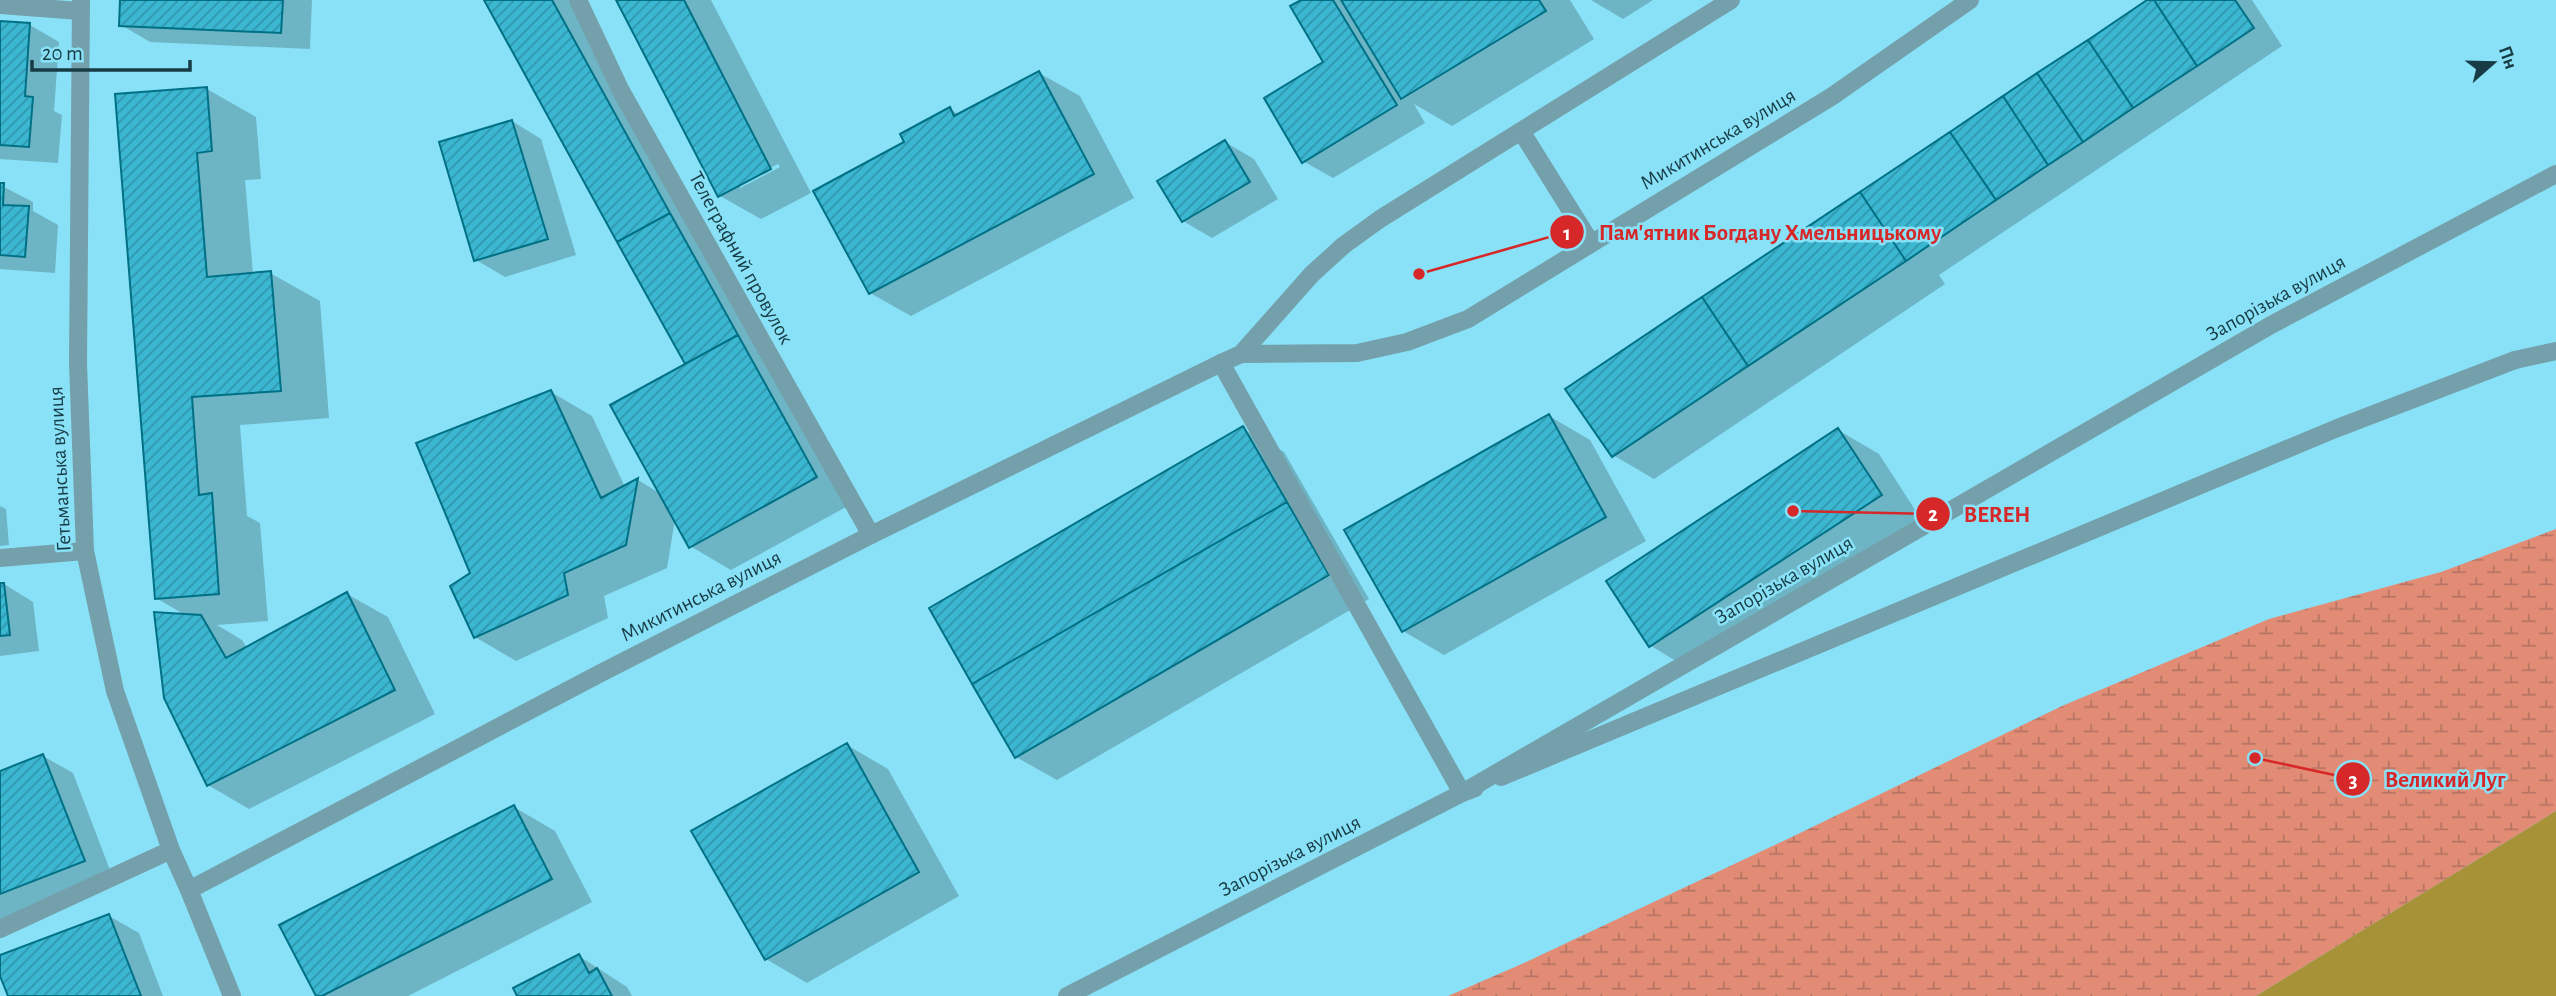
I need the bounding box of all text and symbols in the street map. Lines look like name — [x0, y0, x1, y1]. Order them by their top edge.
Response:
scale bar — [32, 28, 189, 72]
north arrow — [2458, 28, 2528, 98]
text: 20 m — [42, 43, 83, 64]
text: Пн — [2495, 44, 2520, 72]
street label: Микитинська вулиця — [1637, 84, 1799, 194]
street label: Телеграфний провулок — [685, 168, 797, 348]
callout: Пам'ятник Богдану Хмельницькому — [1550, 210, 1955, 254]
text: Пам'ятник Богдану Хмельницькому — [1599, 222, 1942, 245]
text: 1 — [1563, 223, 1571, 244]
street label: Запорізька вулиця — [2203, 251, 2349, 345]
street label: Гетьманська вулиця — [45, 386, 75, 552]
callout: BEREH — [1915, 492, 2045, 536]
text: 2 — [1928, 504, 1938, 525]
text: BEREH — [1964, 504, 2030, 527]
street label: Запорізька вулиця — [1711, 532, 1857, 628]
street label: Микитинська вулиця — [617, 546, 785, 646]
callout: Великий Луг — [2335, 757, 2519, 801]
text: Великий Луг — [2385, 769, 2506, 792]
text: 3 — [2348, 770, 2358, 791]
street label: Запорізька вулиця — [1216, 811, 1364, 901]

